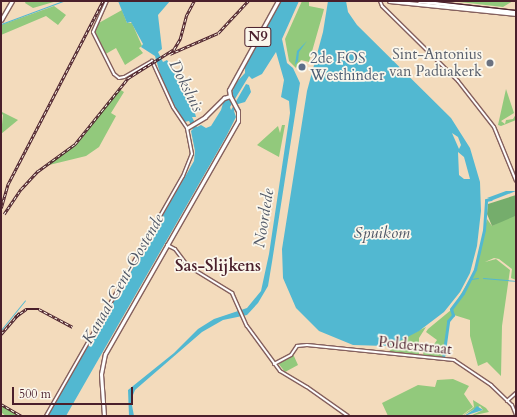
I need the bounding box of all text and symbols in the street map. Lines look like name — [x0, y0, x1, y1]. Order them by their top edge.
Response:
road number: N9 — [244, 25, 272, 49]
place label: Sint-Antonius van Paduakerk — [389, 45, 482, 80]
place label: 2de FOS Westhinder — [310, 49, 384, 84]
water label: Doksluis — [165, 57, 207, 115]
marker: Sint-Antonius van Paduakerk — [485, 58, 495, 68]
marker: 2de FOS Westhinder — [297, 62, 307, 72]
water label: Noordede — [250, 187, 278, 249]
water label: Kanaal Gent-Oostende — [78, 211, 168, 347]
water label: Spuikom — [354, 223, 410, 243]
district label: Sas-Slijkens — [175, 256, 261, 276]
street label: Polderstraat — [377, 333, 453, 359]
scale bar — [14, 379, 135, 405]
text: 500 m — [19, 386, 51, 402]

